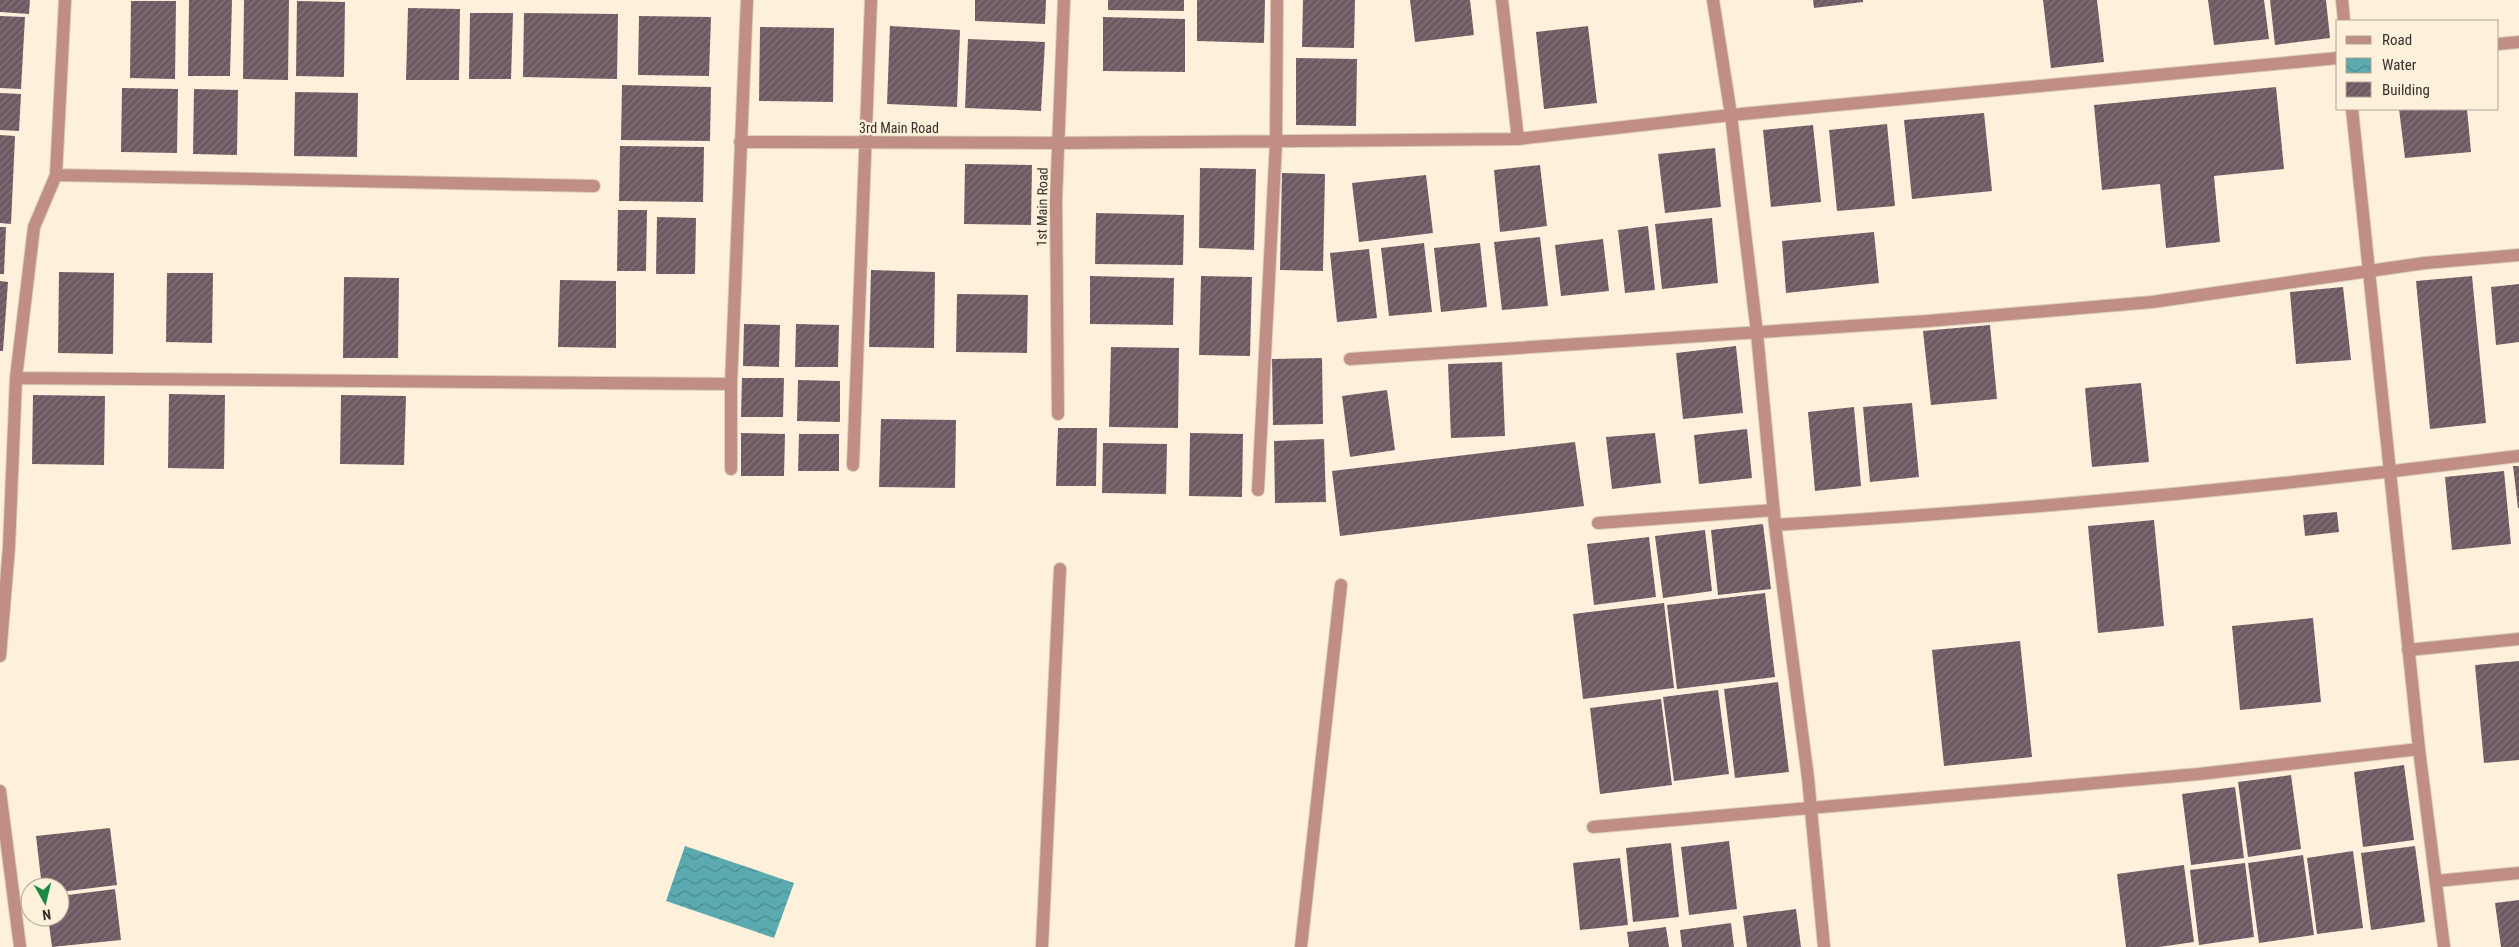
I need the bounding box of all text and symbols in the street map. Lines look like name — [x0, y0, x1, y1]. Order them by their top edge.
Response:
legend — [2336, 20, 2499, 110]
text: Road — [2382, 31, 2412, 49]
text: Water — [2382, 56, 2417, 74]
text: Building — [2382, 81, 2430, 99]
street label: 3rd Main Road — [859, 120, 939, 136]
street label: 1st Main Road — [1033, 167, 1051, 247]
north arrow — [20, 877, 70, 927]
text: N — [41, 906, 52, 923]

